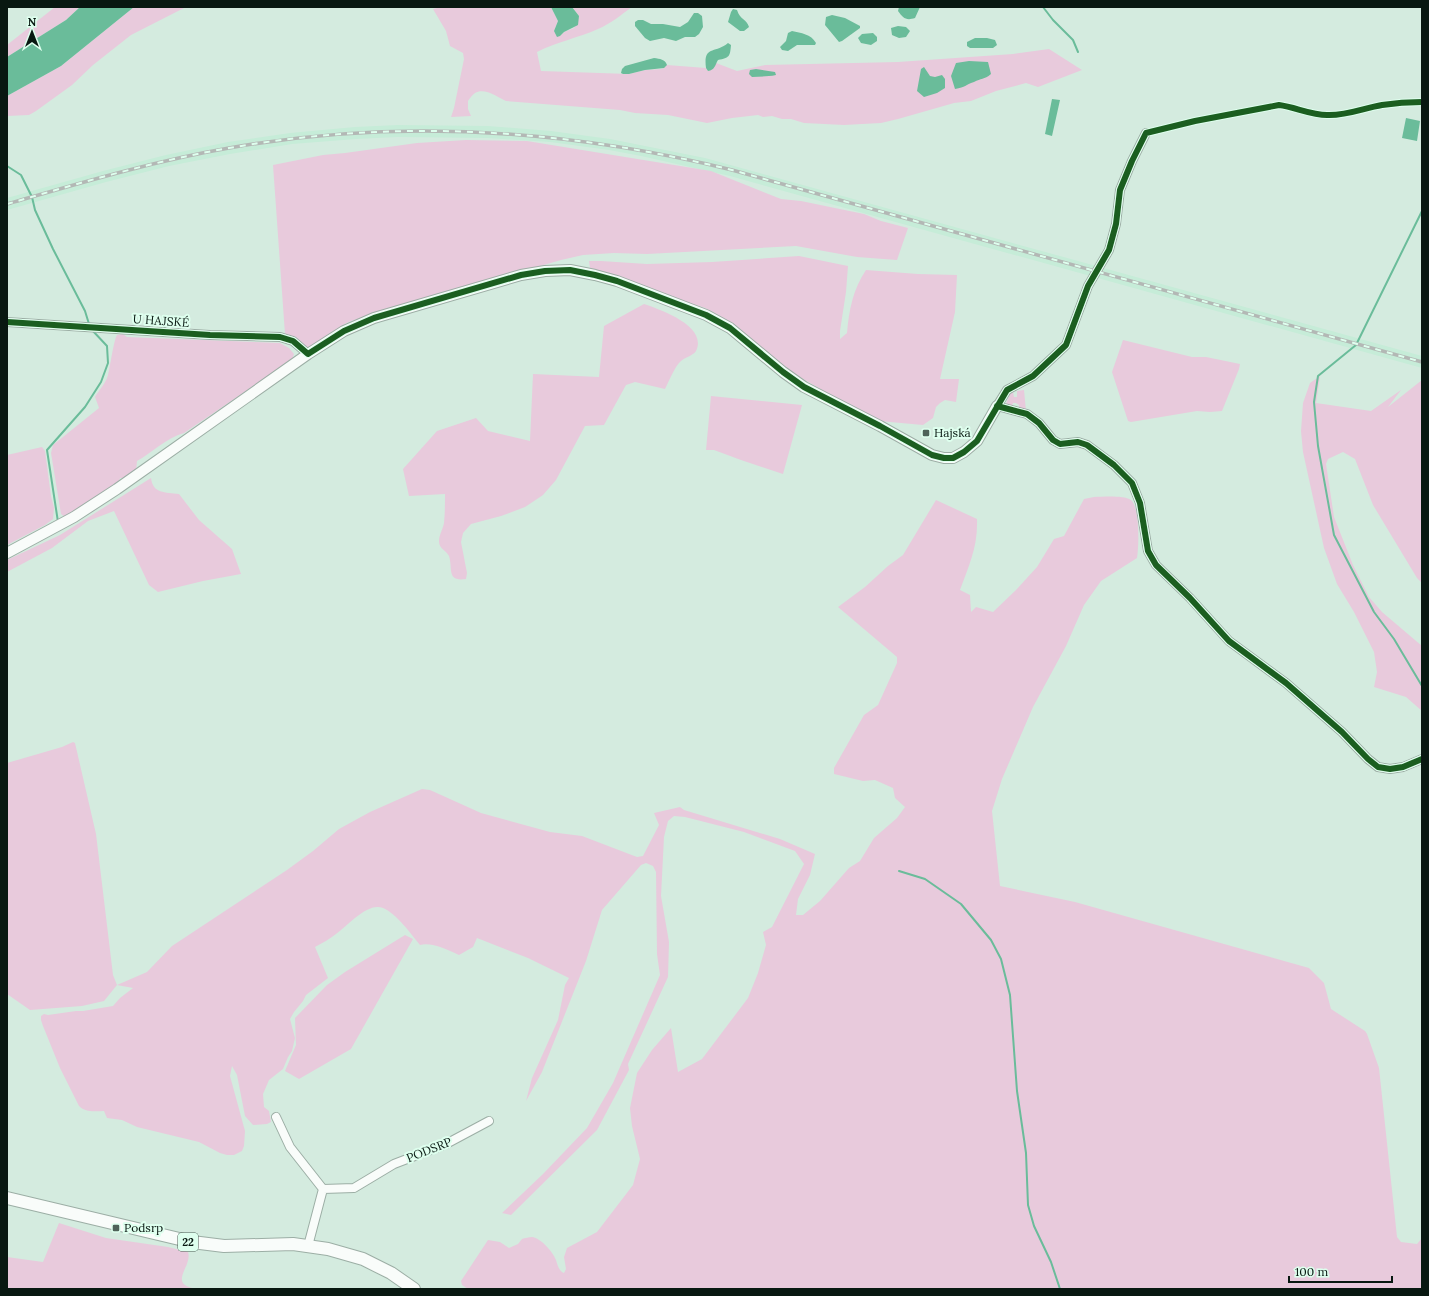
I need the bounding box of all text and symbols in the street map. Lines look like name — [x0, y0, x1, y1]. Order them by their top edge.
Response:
north arrow — [12, 12, 52, 52]
text: N — [28, 15, 37, 29]
street label: U HAJSKÉ — [132, 311, 190, 330]
place label: Hajská — [934, 425, 971, 440]
marker: Hajská — [921, 428, 931, 438]
street label: PODSRP — [404, 1134, 454, 1165]
place label: Podsrp — [124, 1220, 163, 1235]
marker: Podsrp — [111, 1223, 121, 1233]
road number: 22 — [178, 1233, 198, 1251]
scale bar — [1289, 1258, 1392, 1284]
text: 100 m — [1295, 1264, 1328, 1279]

